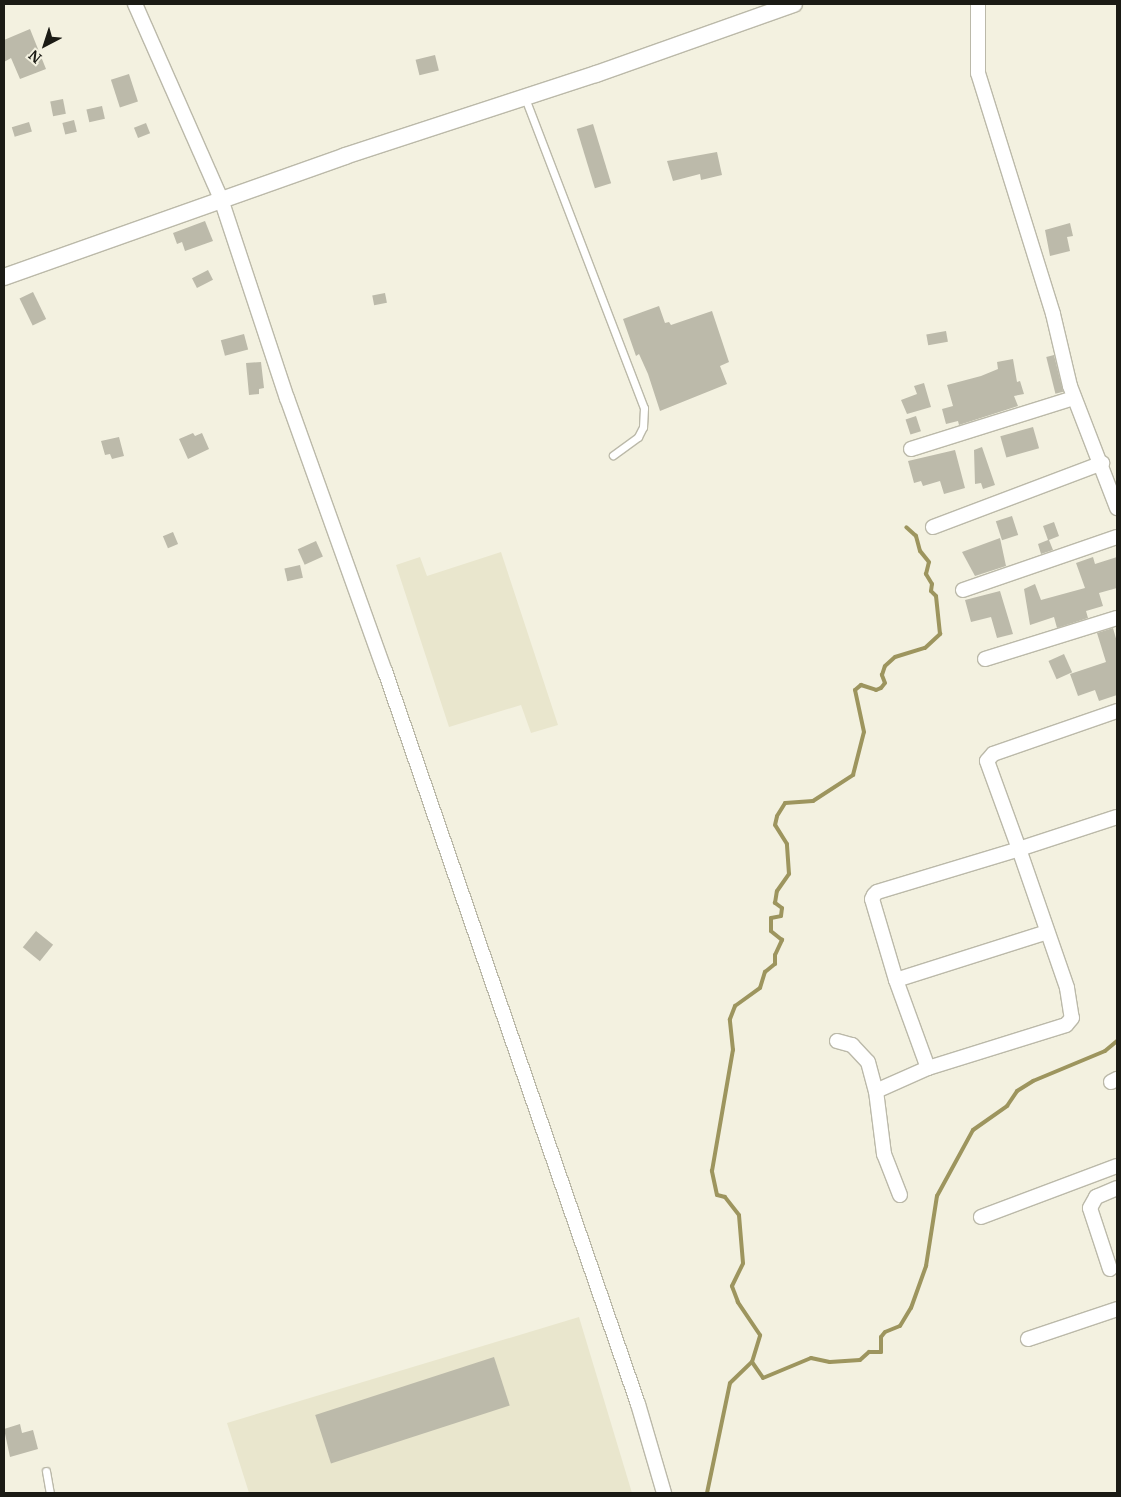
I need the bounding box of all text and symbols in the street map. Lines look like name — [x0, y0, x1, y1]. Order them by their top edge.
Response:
north arrow — [20, 20, 70, 70]
text: N — [25, 46, 45, 67]

